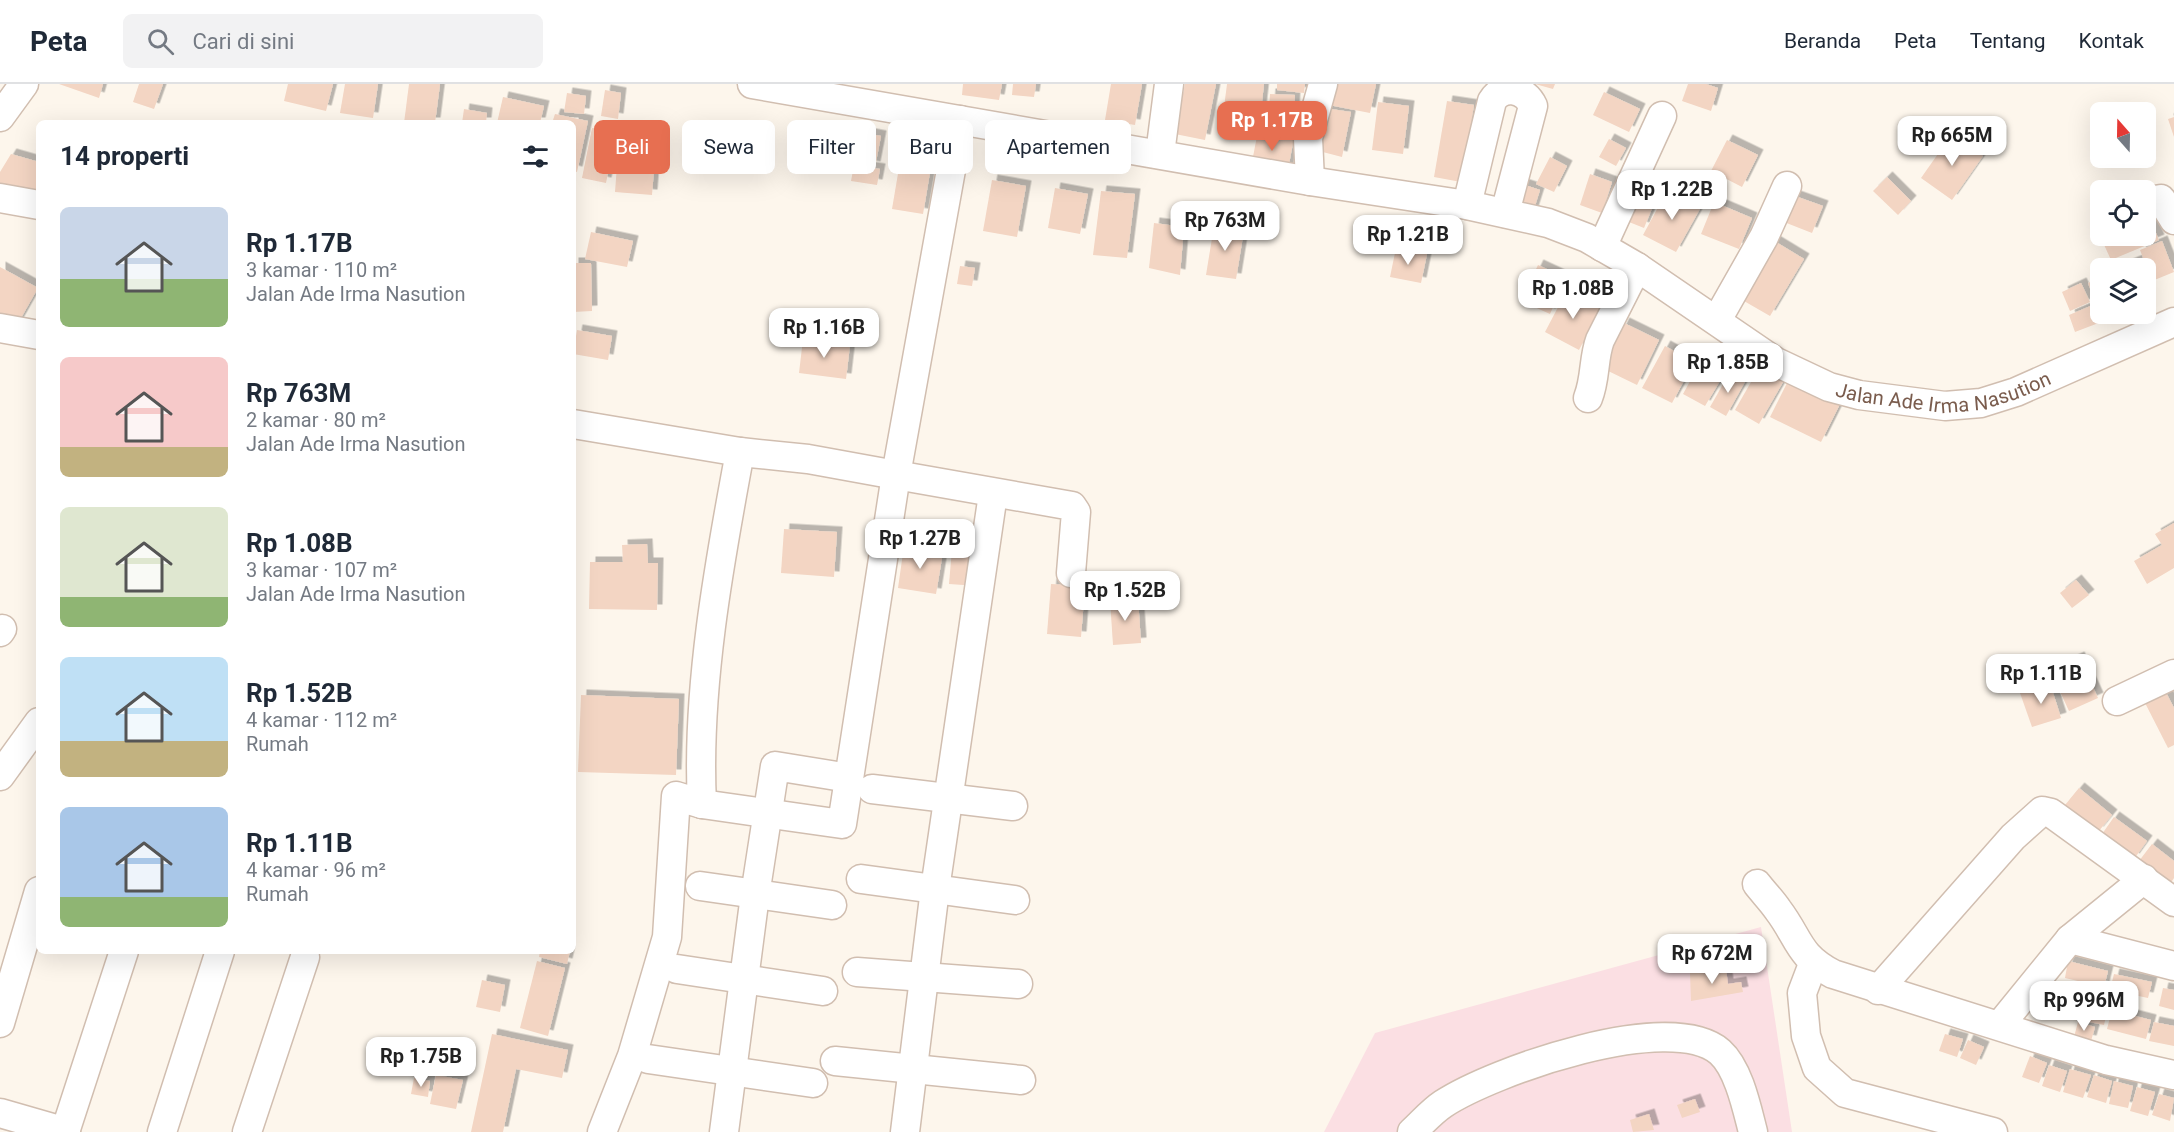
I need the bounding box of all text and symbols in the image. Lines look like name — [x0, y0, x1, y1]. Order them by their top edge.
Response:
search box — [123, 14, 543, 68]
text: Peta — [30, 25, 87, 58]
icon: search — [144, 25, 177, 58]
text: Cari di sini — [192, 29, 294, 54]
text: Beranda — [1784, 29, 1861, 53]
text: Peta — [1894, 29, 1937, 53]
text: Tentang — [1970, 29, 2046, 53]
text: Kontak — [2079, 29, 2144, 53]
pin: Rp 1.17B — [1210, 101, 1334, 152]
north arrow — [2090, 102, 2156, 168]
map controls — [2090, 102, 2156, 324]
text: Rp 1.17B — [1231, 108, 1313, 132]
pin: Rp 665M — [1897, 116, 2007, 167]
chip: Beli — [594, 120, 670, 174]
chip: Sewa — [682, 120, 775, 174]
chip: Filter — [787, 120, 876, 174]
chip: Baru — [888, 120, 973, 174]
chip: Apartemen — [985, 120, 1131, 174]
text: Rp 665M — [1912, 123, 1992, 147]
icon: filters — [519, 140, 552, 173]
text: 14 properti — [60, 141, 189, 171]
pin: Rp 1.22B — [1610, 170, 1734, 221]
text: Rp 1.22B — [1631, 177, 1713, 201]
button: locate — [2090, 180, 2156, 246]
pin: Rp 763M — [1170, 201, 1280, 252]
text: Rp 763M — [1185, 208, 1265, 232]
pin: Rp 1.21B — [1346, 215, 1470, 266]
text: Rp 1.21B — [1367, 222, 1449, 246]
text: Rp 1.17B — [246, 228, 353, 258]
icon: home — [108, 231, 180, 303]
text: 3 kamar · 110 m² — [246, 258, 397, 282]
button: layers — [2090, 258, 2156, 324]
pin: Rp 1.08B — [1511, 269, 1635, 320]
text: Rp 1.08B — [1532, 276, 1614, 300]
text: Jalan Ade Irma Nasution — [246, 282, 466, 306]
pin: Rp 1.16B — [762, 308, 886, 359]
text: Rp 1.16B — [783, 315, 865, 339]
pin: Rp 1.85B — [1666, 343, 1790, 394]
text: Rp 1.85B — [1687, 350, 1769, 374]
street label: Jalan Ade Irma Nasution — [1833, 366, 2054, 418]
text: Rp 763M — [246, 378, 351, 408]
icon: home — [108, 381, 180, 453]
text: 2 kamar · 80 m² — [246, 408, 386, 432]
text: Jalan Ade Irma Nasution — [246, 432, 466, 456]
pin: Rp 1.27B — [858, 519, 982, 570]
text: Rp 1.27B — [879, 526, 961, 550]
text: Rp 1.08B — [246, 528, 353, 558]
icon: home — [108, 531, 180, 603]
text: 3 kamar · 107 m² — [246, 558, 397, 582]
pin: Rp 1.52B — [1063, 571, 1187, 622]
text: Rp 1.52B — [1084, 578, 1166, 602]
text: Jalan Ade Irma Nasution — [246, 582, 466, 606]
pin: Rp 1.11B — [1979, 654, 2103, 705]
text: Rp 1.11B — [2000, 661, 2082, 685]
text: Rp 1.52B — [246, 678, 353, 708]
icon: home — [108, 681, 180, 753]
text: 4 kamar · 112 m² — [246, 708, 397, 732]
text: Rumah — [246, 732, 309, 756]
text: Rp 1.11B — [246, 828, 353, 858]
icon: home — [108, 831, 180, 903]
text: 4 kamar · 96 m² — [246, 858, 386, 882]
text: Rumah — [246, 882, 309, 906]
pin: Rp 672M — [1657, 934, 1767, 985]
text: Rp 672M — [1672, 941, 1752, 965]
pin: Rp 996M — [2029, 981, 2139, 1032]
text: Rp 996M — [2044, 988, 2124, 1012]
pin: Rp 1.75B — [359, 1037, 483, 1088]
text: Rp 1.75B — [380, 1044, 462, 1068]

